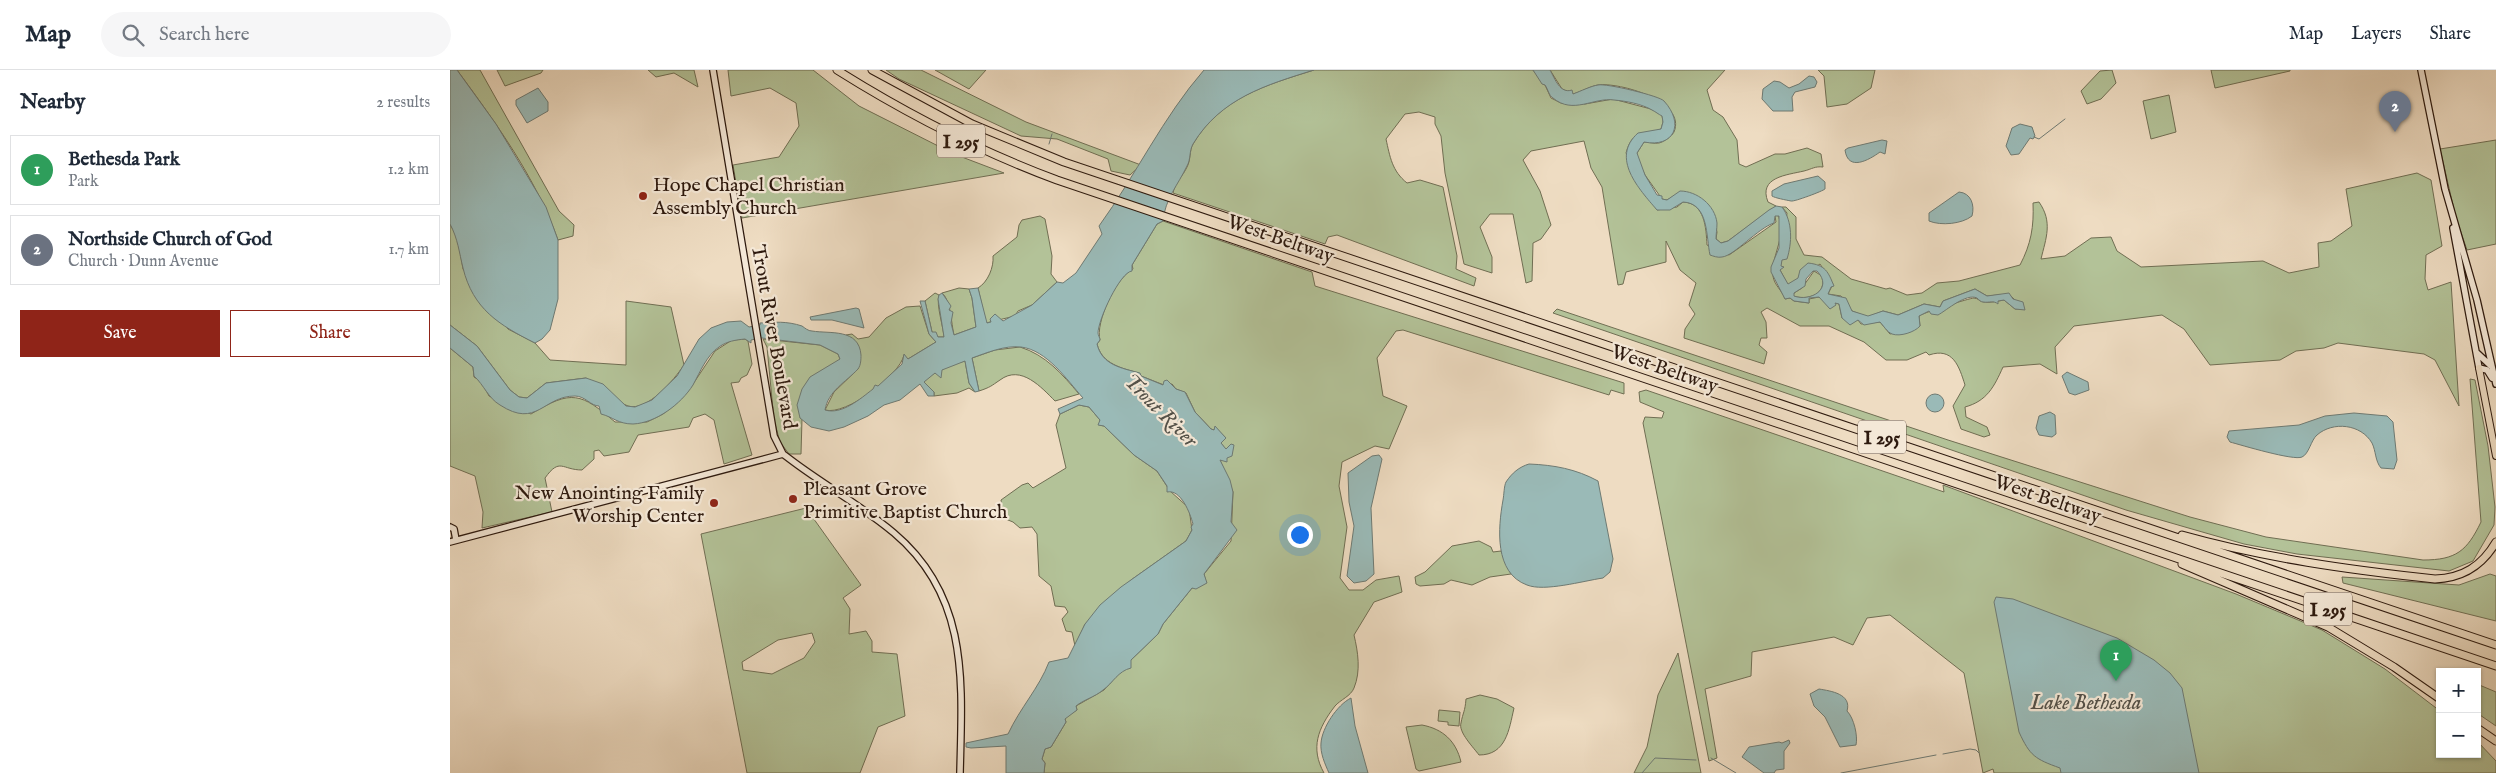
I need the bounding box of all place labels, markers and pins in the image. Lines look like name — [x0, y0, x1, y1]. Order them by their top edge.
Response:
pin: 2 — [2379, 91, 2411, 132]
place label: Hope Chapel Christian Assembly Church — [652, 173, 845, 221]
marker: Hope Chapel Christian Assembly Church — [637, 190, 649, 202]
place label: Pleasant Grove Primitive Baptist Church — [803, 477, 1008, 525]
place label: New Anointing Family Worship Center — [515, 481, 705, 529]
marker: Pleasant Grove Primitive Baptist Church — [787, 493, 799, 505]
marker: New Anointing Family Worship Center — [708, 497, 720, 509]
pin: 1 — [2100, 640, 2132, 681]

